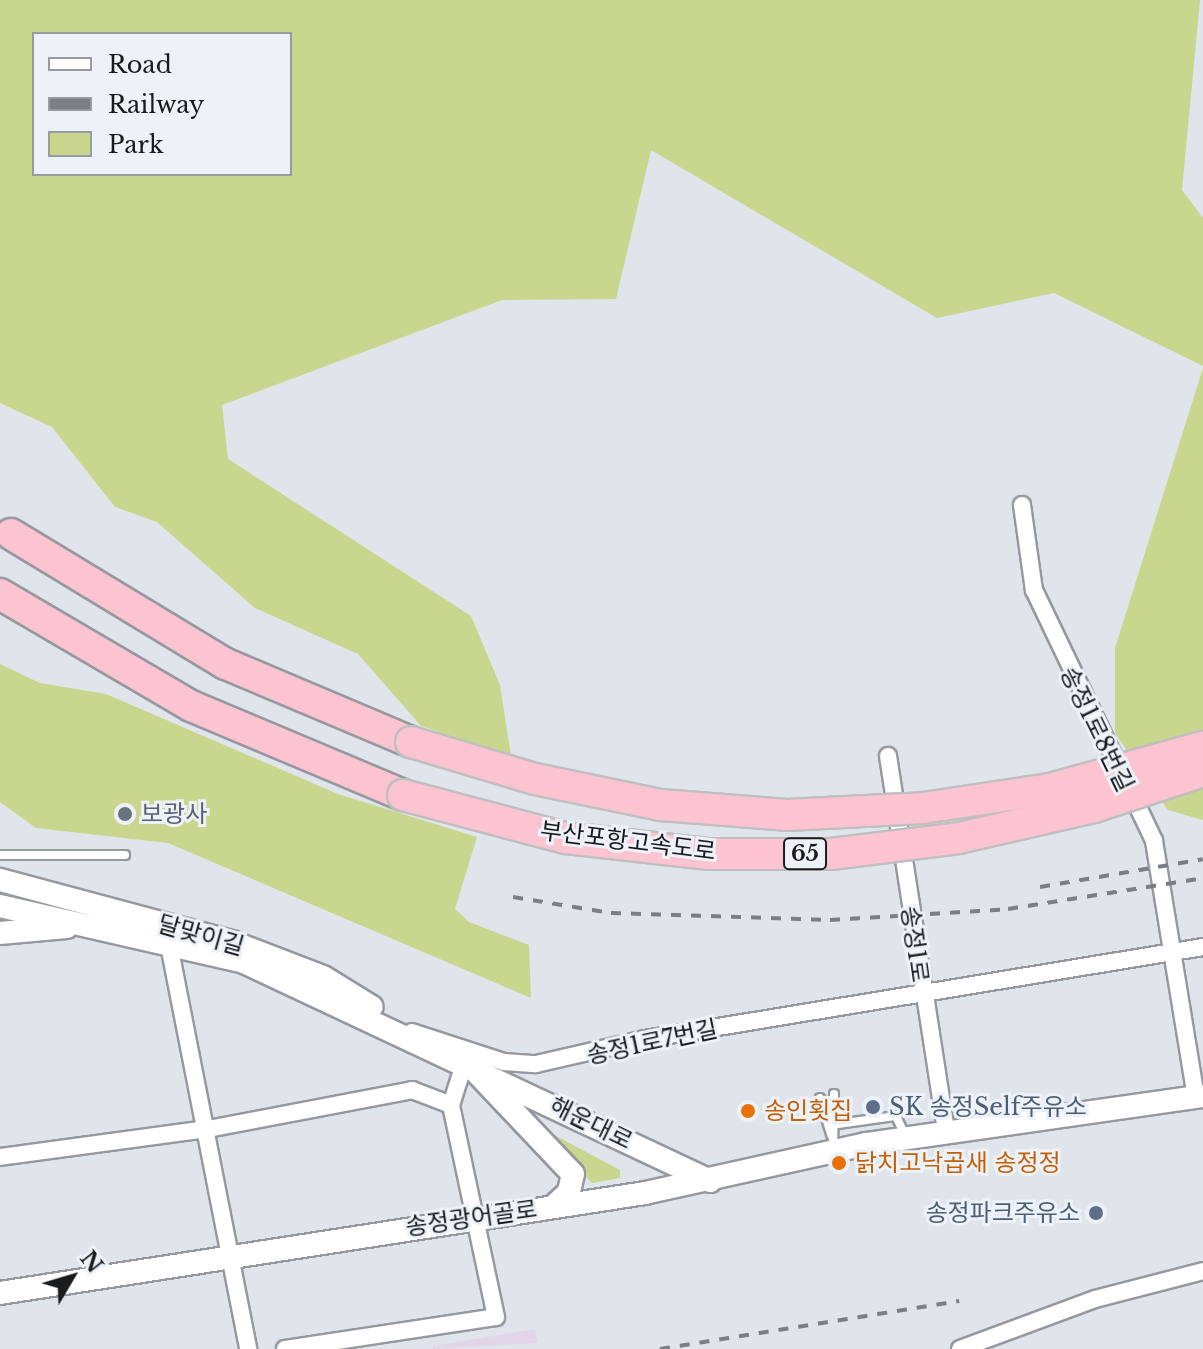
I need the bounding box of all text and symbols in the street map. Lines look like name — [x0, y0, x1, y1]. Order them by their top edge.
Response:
legend — [32, 32, 292, 176]
text: Road — [108, 50, 172, 79]
text: Railway — [108, 90, 204, 119]
text: Park — [108, 130, 164, 159]
street label: 송정1로8번길 — [1054, 662, 1140, 796]
place label: 보광사 — [141, 800, 207, 828]
marker: 보광사 — [116, 805, 134, 823]
street label: 부산포항고속도로 — [539, 816, 717, 866]
road number: 65 — [783, 836, 827, 872]
street label: 송정1로 — [895, 904, 935, 984]
street label: 달맞이길 — [155, 909, 247, 961]
street label: 송정1로7번길 — [584, 1014, 720, 1070]
street label: 해운대로 — [545, 1091, 637, 1155]
place label: SK 송정Self주유소 — [889, 1093, 1087, 1121]
place label: 송인횟집 — [764, 1097, 852, 1125]
marker: SK 송정Self주유소 — [864, 1098, 882, 1116]
marker: 송인횟집 — [739, 1102, 757, 1120]
place label: 닭치고낙곱새 송정정 — [855, 1149, 1061, 1177]
marker: 닭치고낙곱새 송정정 — [830, 1154, 848, 1172]
street label: 송정광어골로 — [403, 1195, 539, 1241]
place label: 송정파크주유소 — [925, 1199, 1080, 1227]
marker: 송정파크주유소 — [1087, 1204, 1105, 1222]
north arrow — [32, 1237, 112, 1317]
text: N — [74, 1245, 108, 1278]

